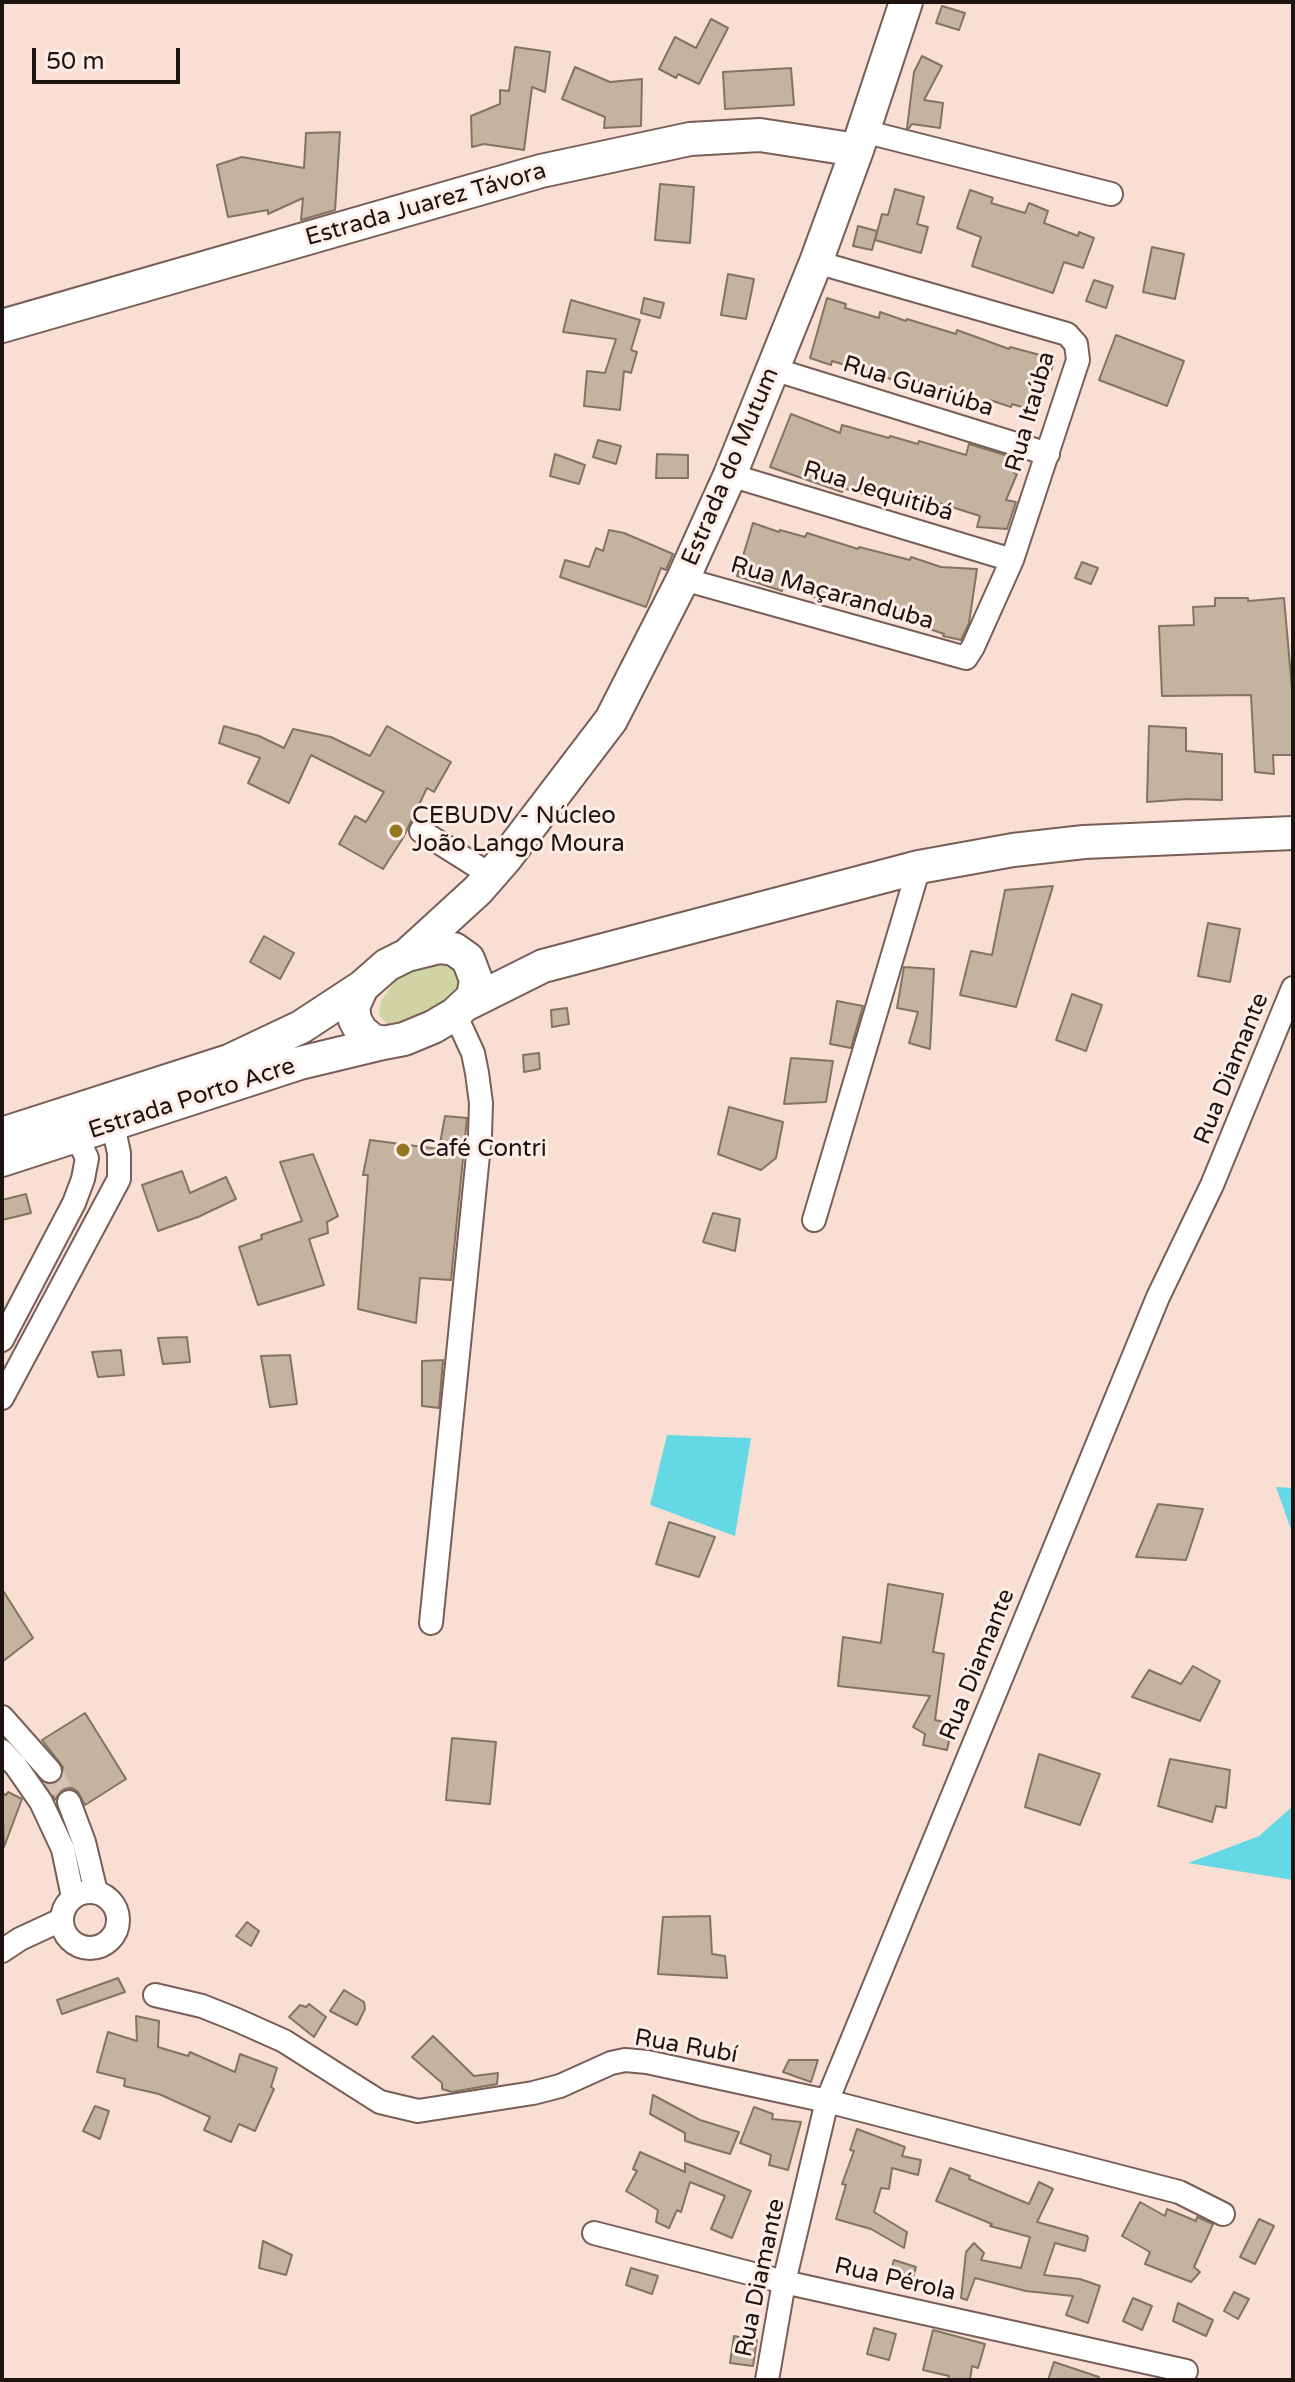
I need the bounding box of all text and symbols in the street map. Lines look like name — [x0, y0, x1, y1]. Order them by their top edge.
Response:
scale bar — [36, 32, 184, 82]
text: 50 m — [46, 47, 104, 76]
street label: Estrada Juarez Távora — [302, 157, 550, 253]
street label: Rua Itaúba — [1000, 349, 1062, 475]
street label: Rua Guariúba — [839, 350, 997, 424]
street label: Estrada do Mutum — [676, 364, 786, 570]
street label: Rua Jequitibá — [799, 455, 957, 529]
street label: Rua Maçaranduba — [727, 551, 937, 637]
place label: CEBUDV - Núcleo João Lango Moura — [412, 803, 625, 859]
marker: CEBUDV - Núcleo João Lango Moura — [387, 822, 405, 840]
street label: Rua Diamante — [1188, 989, 1276, 1149]
street label: Estrada Porto Acre — [85, 1052, 299, 1146]
place label: Café Contri — [419, 1136, 547, 1164]
marker: Café Contri — [394, 1141, 412, 1159]
street label: Rua Diamante — [934, 1585, 1022, 1745]
street label: Rua Rubí — [632, 2024, 740, 2070]
street label: Rua Diamante — [730, 2196, 792, 2360]
street label: Rua Pérola — [831, 2252, 959, 2308]

